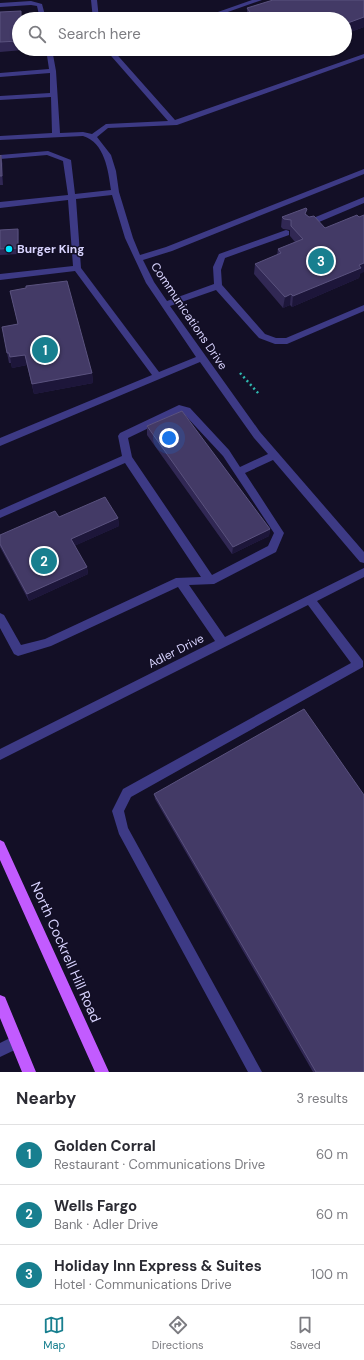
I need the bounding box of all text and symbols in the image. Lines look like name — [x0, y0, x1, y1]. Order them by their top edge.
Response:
search box — [12, 12, 352, 56]
icon: search — [26, 23, 48, 45]
text: Search here — [58, 24, 141, 44]
place label: Burger King — [17, 241, 84, 257]
marker: Burger King — [4, 244, 14, 254]
pin: 3 — [308, 246, 334, 276]
street label: Communications Drive — [147, 259, 231, 373]
pin: 1 — [32, 335, 58, 365]
your location — [159, 428, 179, 448]
pin: 2 — [31, 546, 57, 576]
street label: Adler Drive — [145, 630, 207, 672]
street label: North Cockrell Hill Road — [27, 879, 105, 1025]
text: Nearby — [16, 1087, 76, 1109]
text: 3 results — [296, 1090, 348, 1107]
text: Golden Corral — [54, 1136, 156, 1156]
text: 1 — [27, 1146, 31, 1163]
text: 60 m — [316, 1146, 348, 1163]
text: Restaurant · Communications Drive — [54, 1156, 265, 1173]
text: Wells Fargo — [54, 1196, 137, 1216]
text: 2 — [25, 1206, 33, 1223]
text: 60 m — [316, 1206, 348, 1223]
text: Bank · Adler Drive — [54, 1216, 158, 1233]
text: Holiday Inn Express & Suites — [54, 1256, 262, 1276]
text: 3 — [25, 1266, 33, 1283]
text: 100 m — [311, 1266, 348, 1283]
text: Hotel · Communications Drive — [54, 1276, 232, 1293]
tab: Map — [43, 1314, 65, 1352]
tab: Directions — [152, 1314, 204, 1352]
tab: Saved — [290, 1314, 321, 1352]

